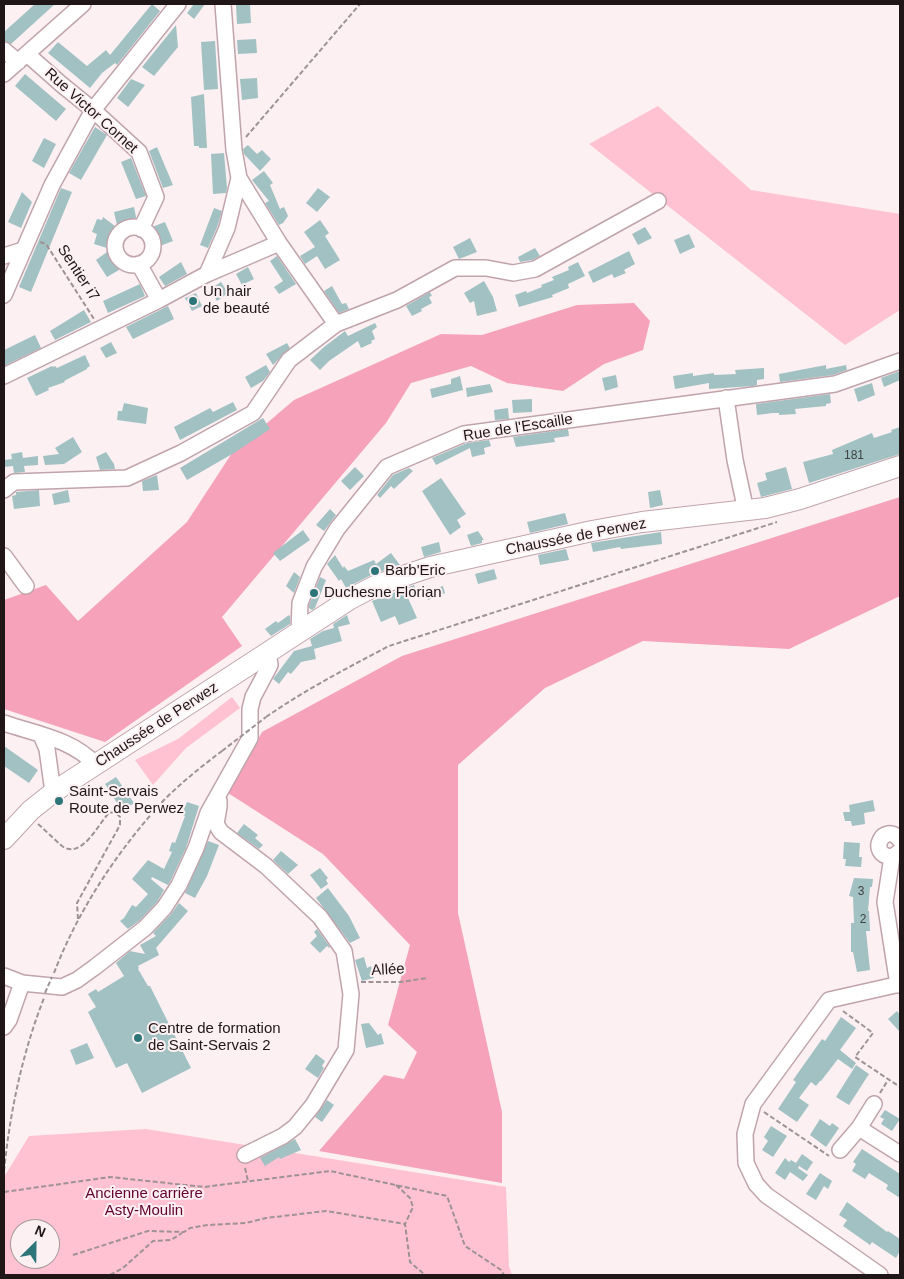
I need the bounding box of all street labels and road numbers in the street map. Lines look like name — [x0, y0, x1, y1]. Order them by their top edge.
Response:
street label: Rue Victor Cornet — [41, 65, 141, 157]
street label: Sentier i7 — [53, 242, 103, 304]
street label: Rue de l'Escaille — [462, 410, 574, 446]
street label: Chaussée de Perwez — [504, 515, 648, 559]
street label: Chaussée de Perwez — [92, 679, 222, 771]
street label: Allée — [371, 960, 405, 980]

